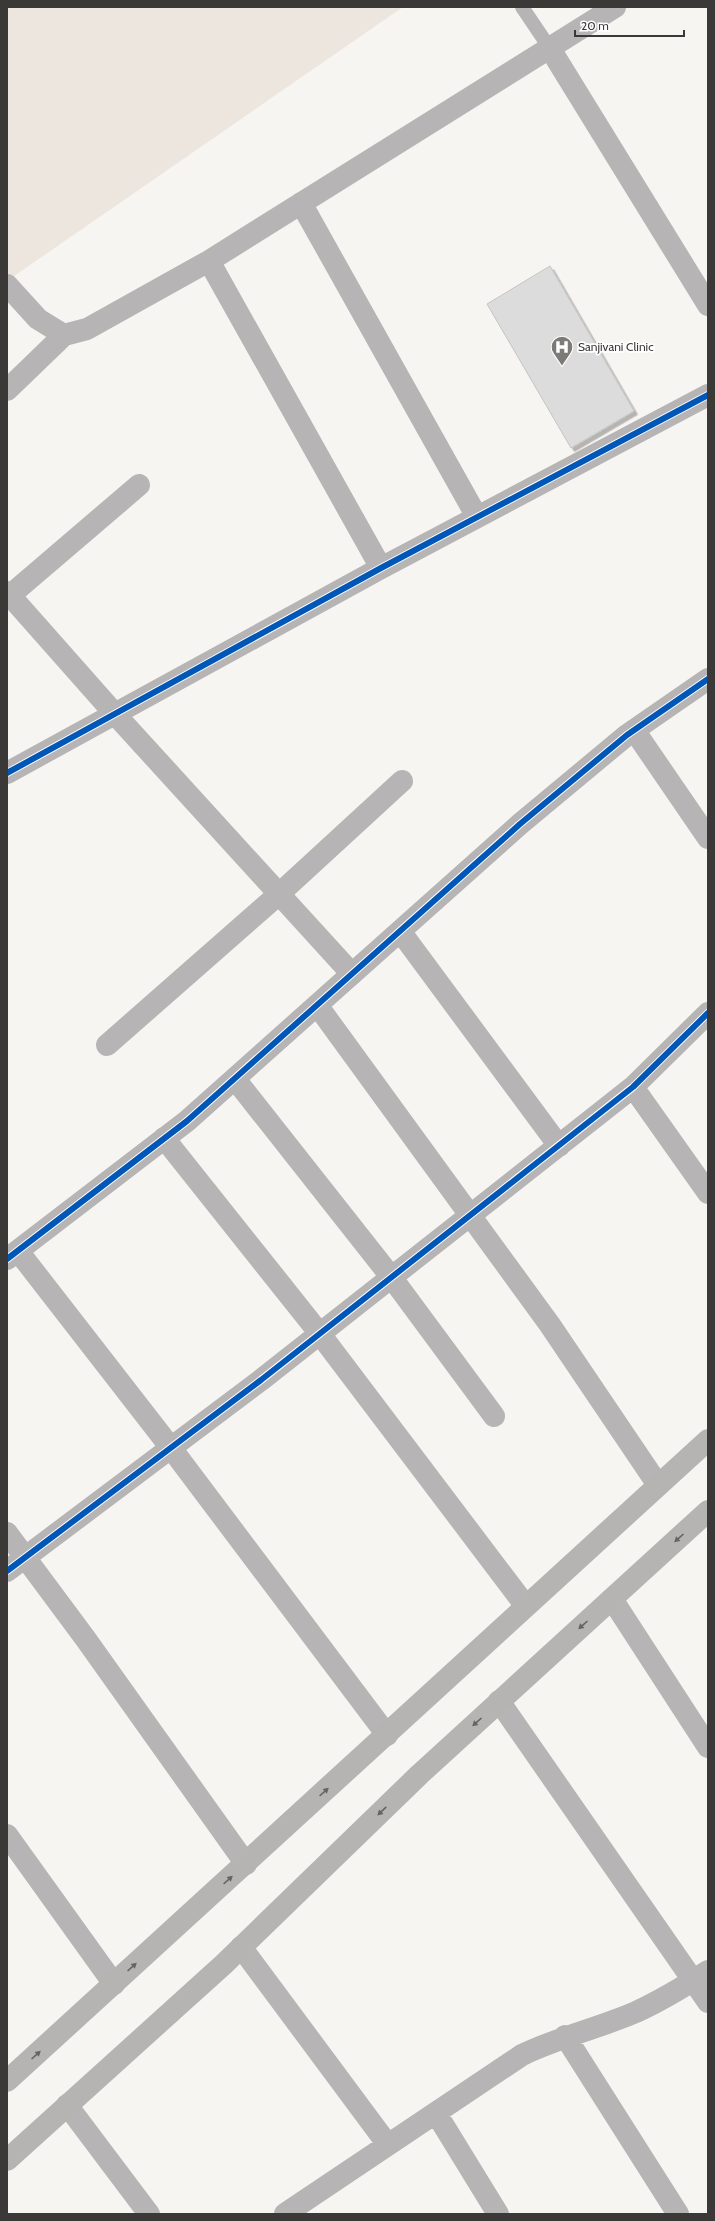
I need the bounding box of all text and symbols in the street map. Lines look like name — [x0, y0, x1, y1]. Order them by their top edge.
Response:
scale bar — [575, 12, 684, 38]
text: 20 m — [581, 18, 609, 33]
hospital icon: Sanjivani Clinic — [549, 334, 575, 367]
place label: Sanjivani Clinic — [578, 339, 654, 354]
one-way arrow — [674, 1533, 684, 1542]
one-way arrow — [578, 1620, 588, 1630]
one-way arrow — [472, 1717, 482, 1727]
one-way arrow — [319, 1788, 329, 1797]
one-way arrow — [377, 1806, 387, 1816]
one-way arrow — [224, 1876, 233, 1885]
one-way arrow — [127, 1963, 137, 1972]
one-way arrow — [31, 2050, 41, 2060]

